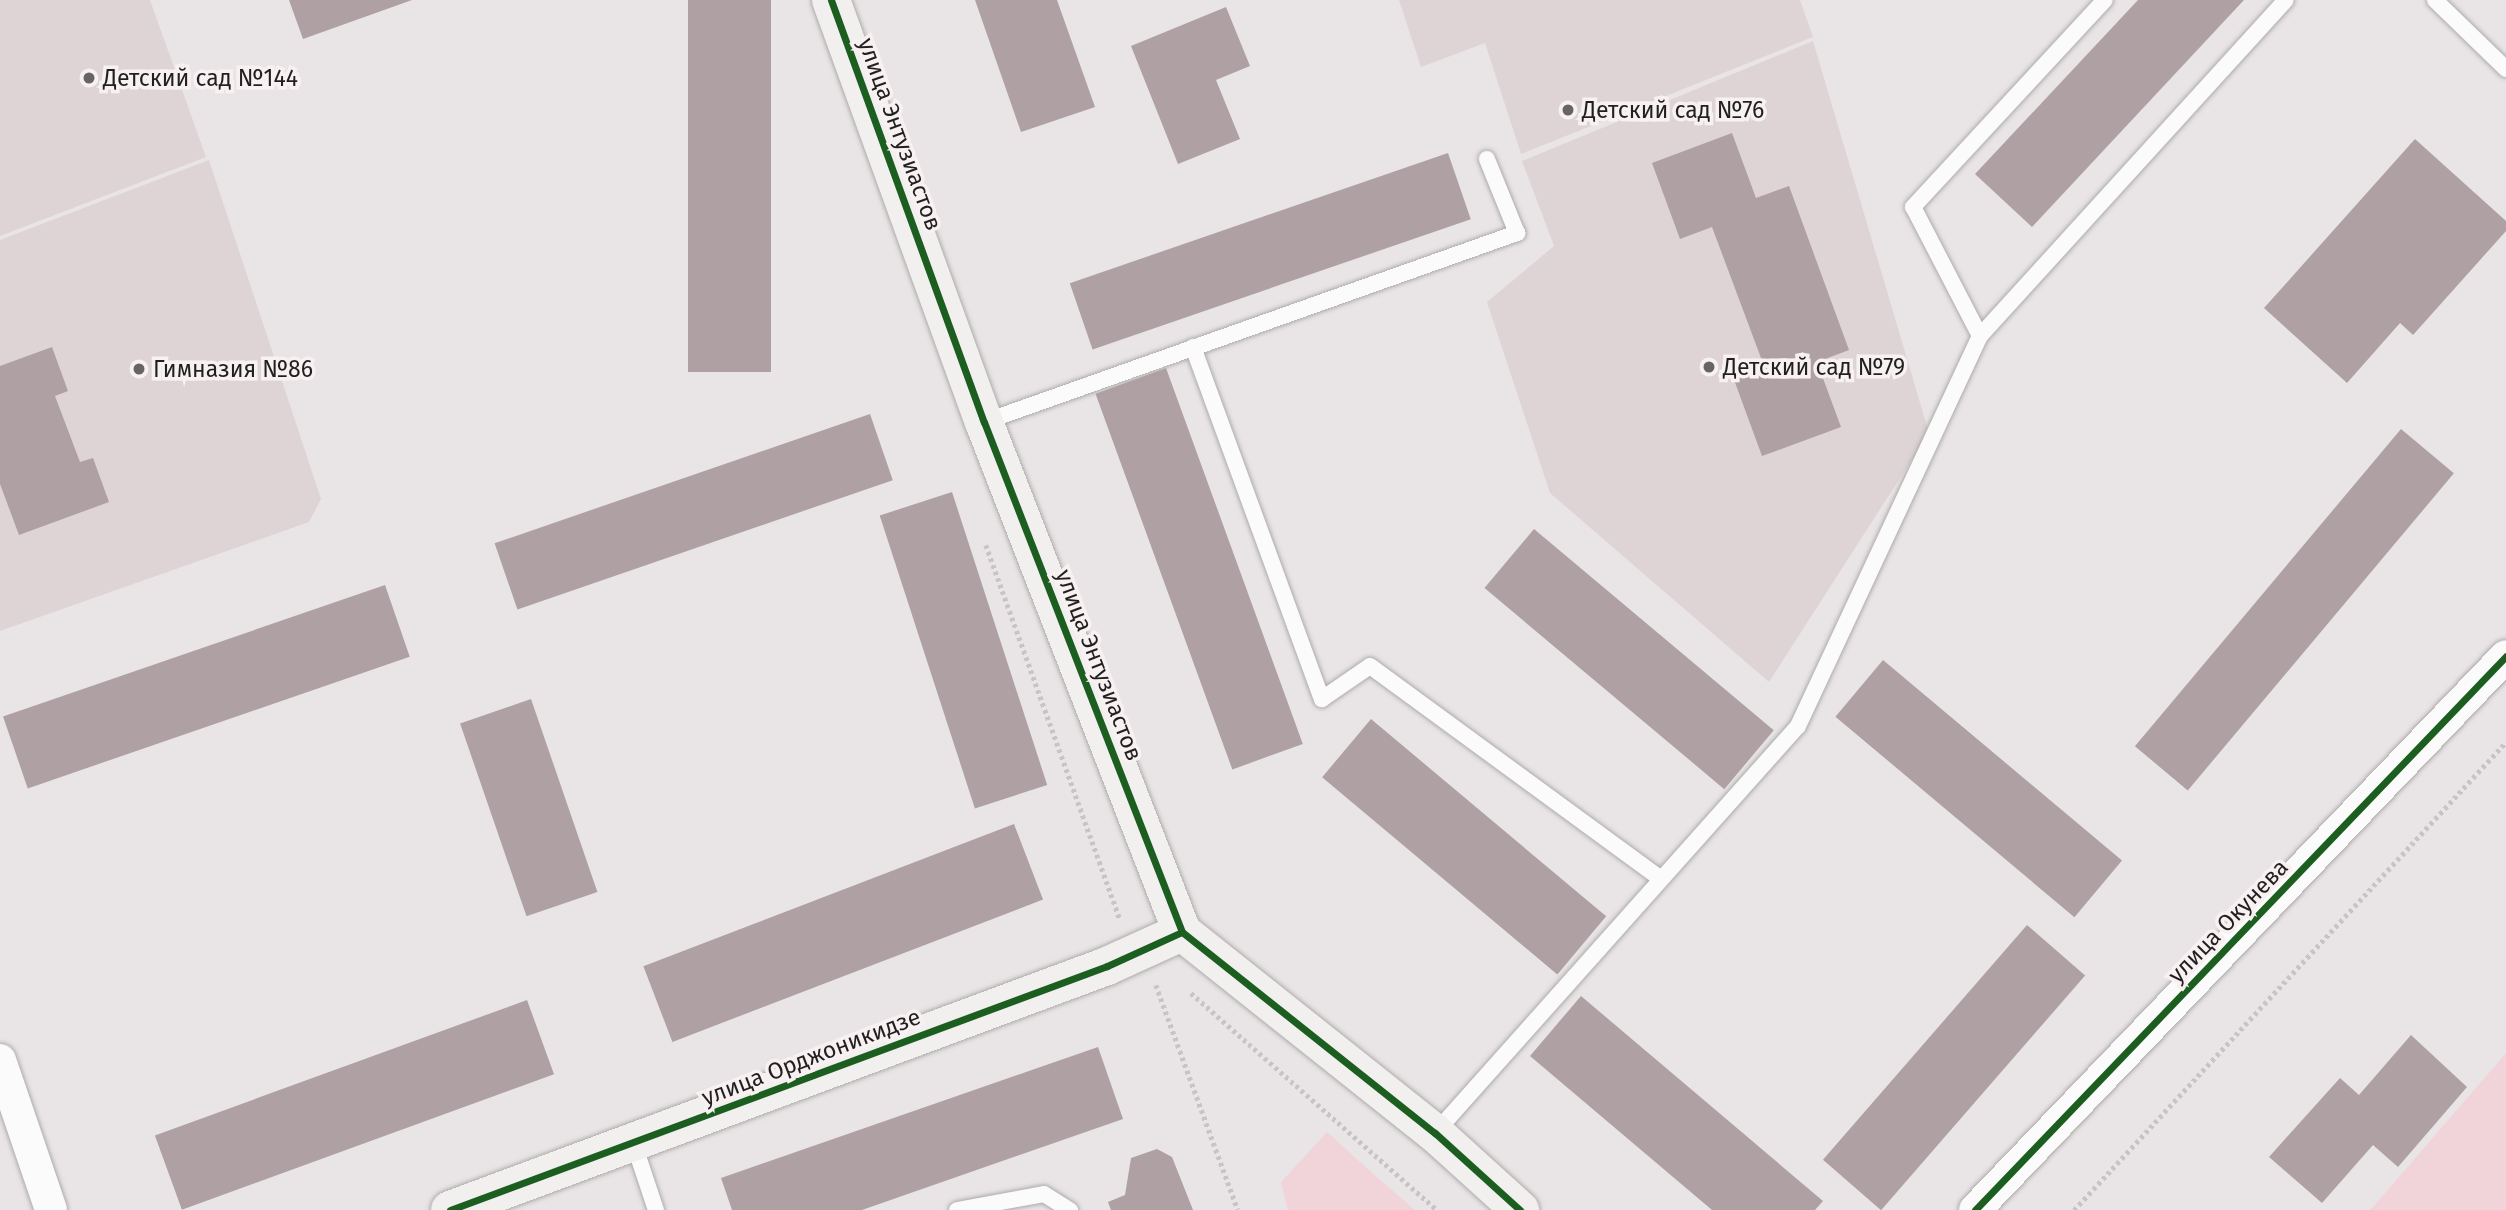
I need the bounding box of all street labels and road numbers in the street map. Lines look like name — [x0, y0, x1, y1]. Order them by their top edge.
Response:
street label: улица Энтузиастов — [852, 34, 948, 234]
street label: улица Энтузиастов — [1050, 565, 1148, 765]
street label: улица Окунева — [2162, 854, 2294, 988]
street label: улица Орджоникидзе — [698, 1003, 924, 1111]

